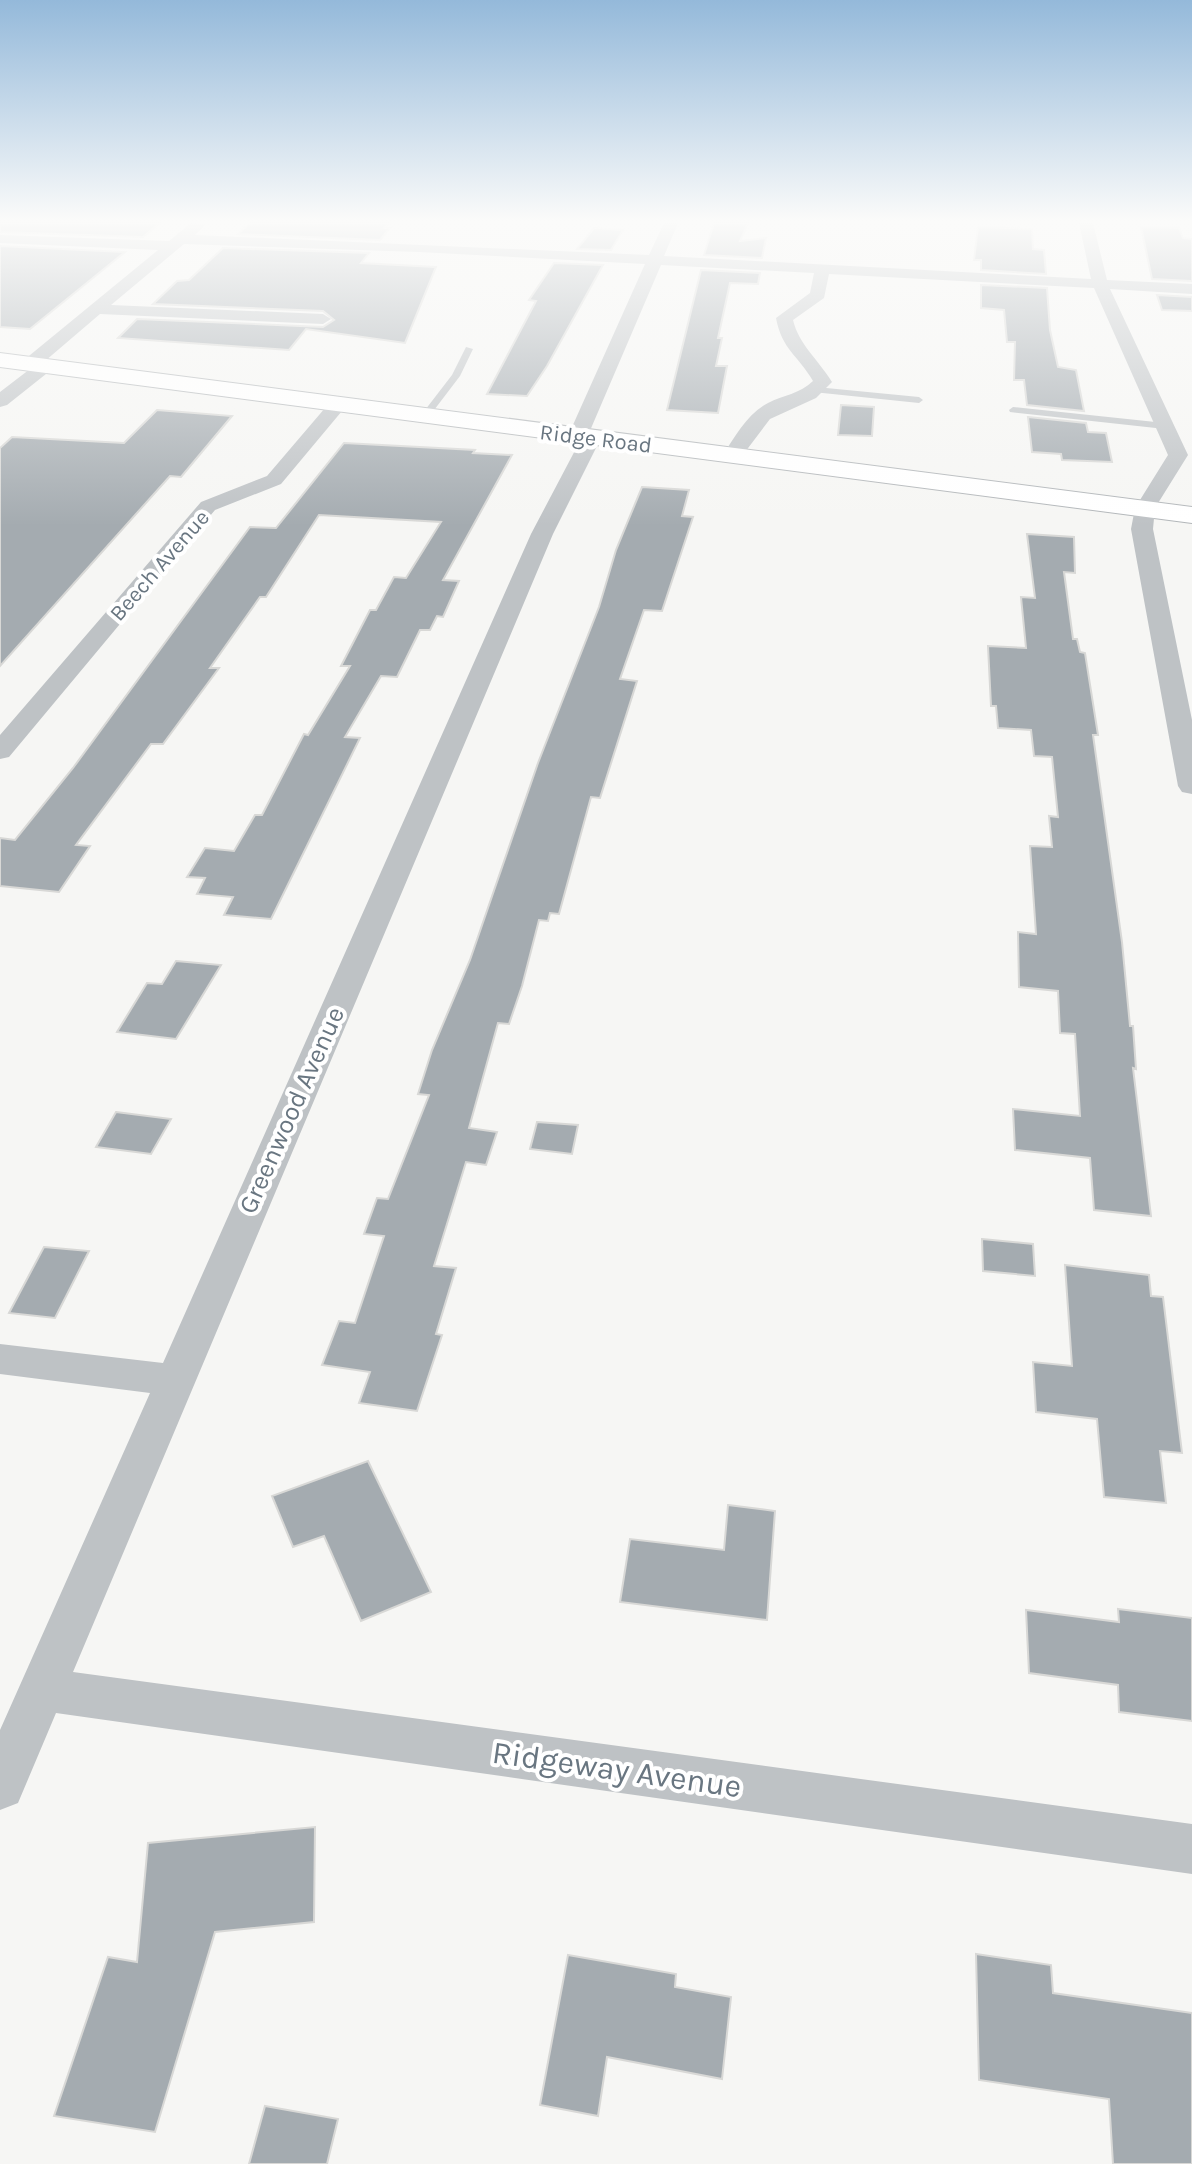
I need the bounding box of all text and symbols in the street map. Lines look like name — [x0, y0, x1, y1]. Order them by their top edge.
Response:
street label: Ridge Road — [538, 419, 653, 459]
street label: Beech Avenue — [105, 505, 215, 626]
street label: Greenwood Avenue — [232, 1002, 351, 1218]
street label: Ridgeway Avenue — [490, 1734, 744, 1805]

